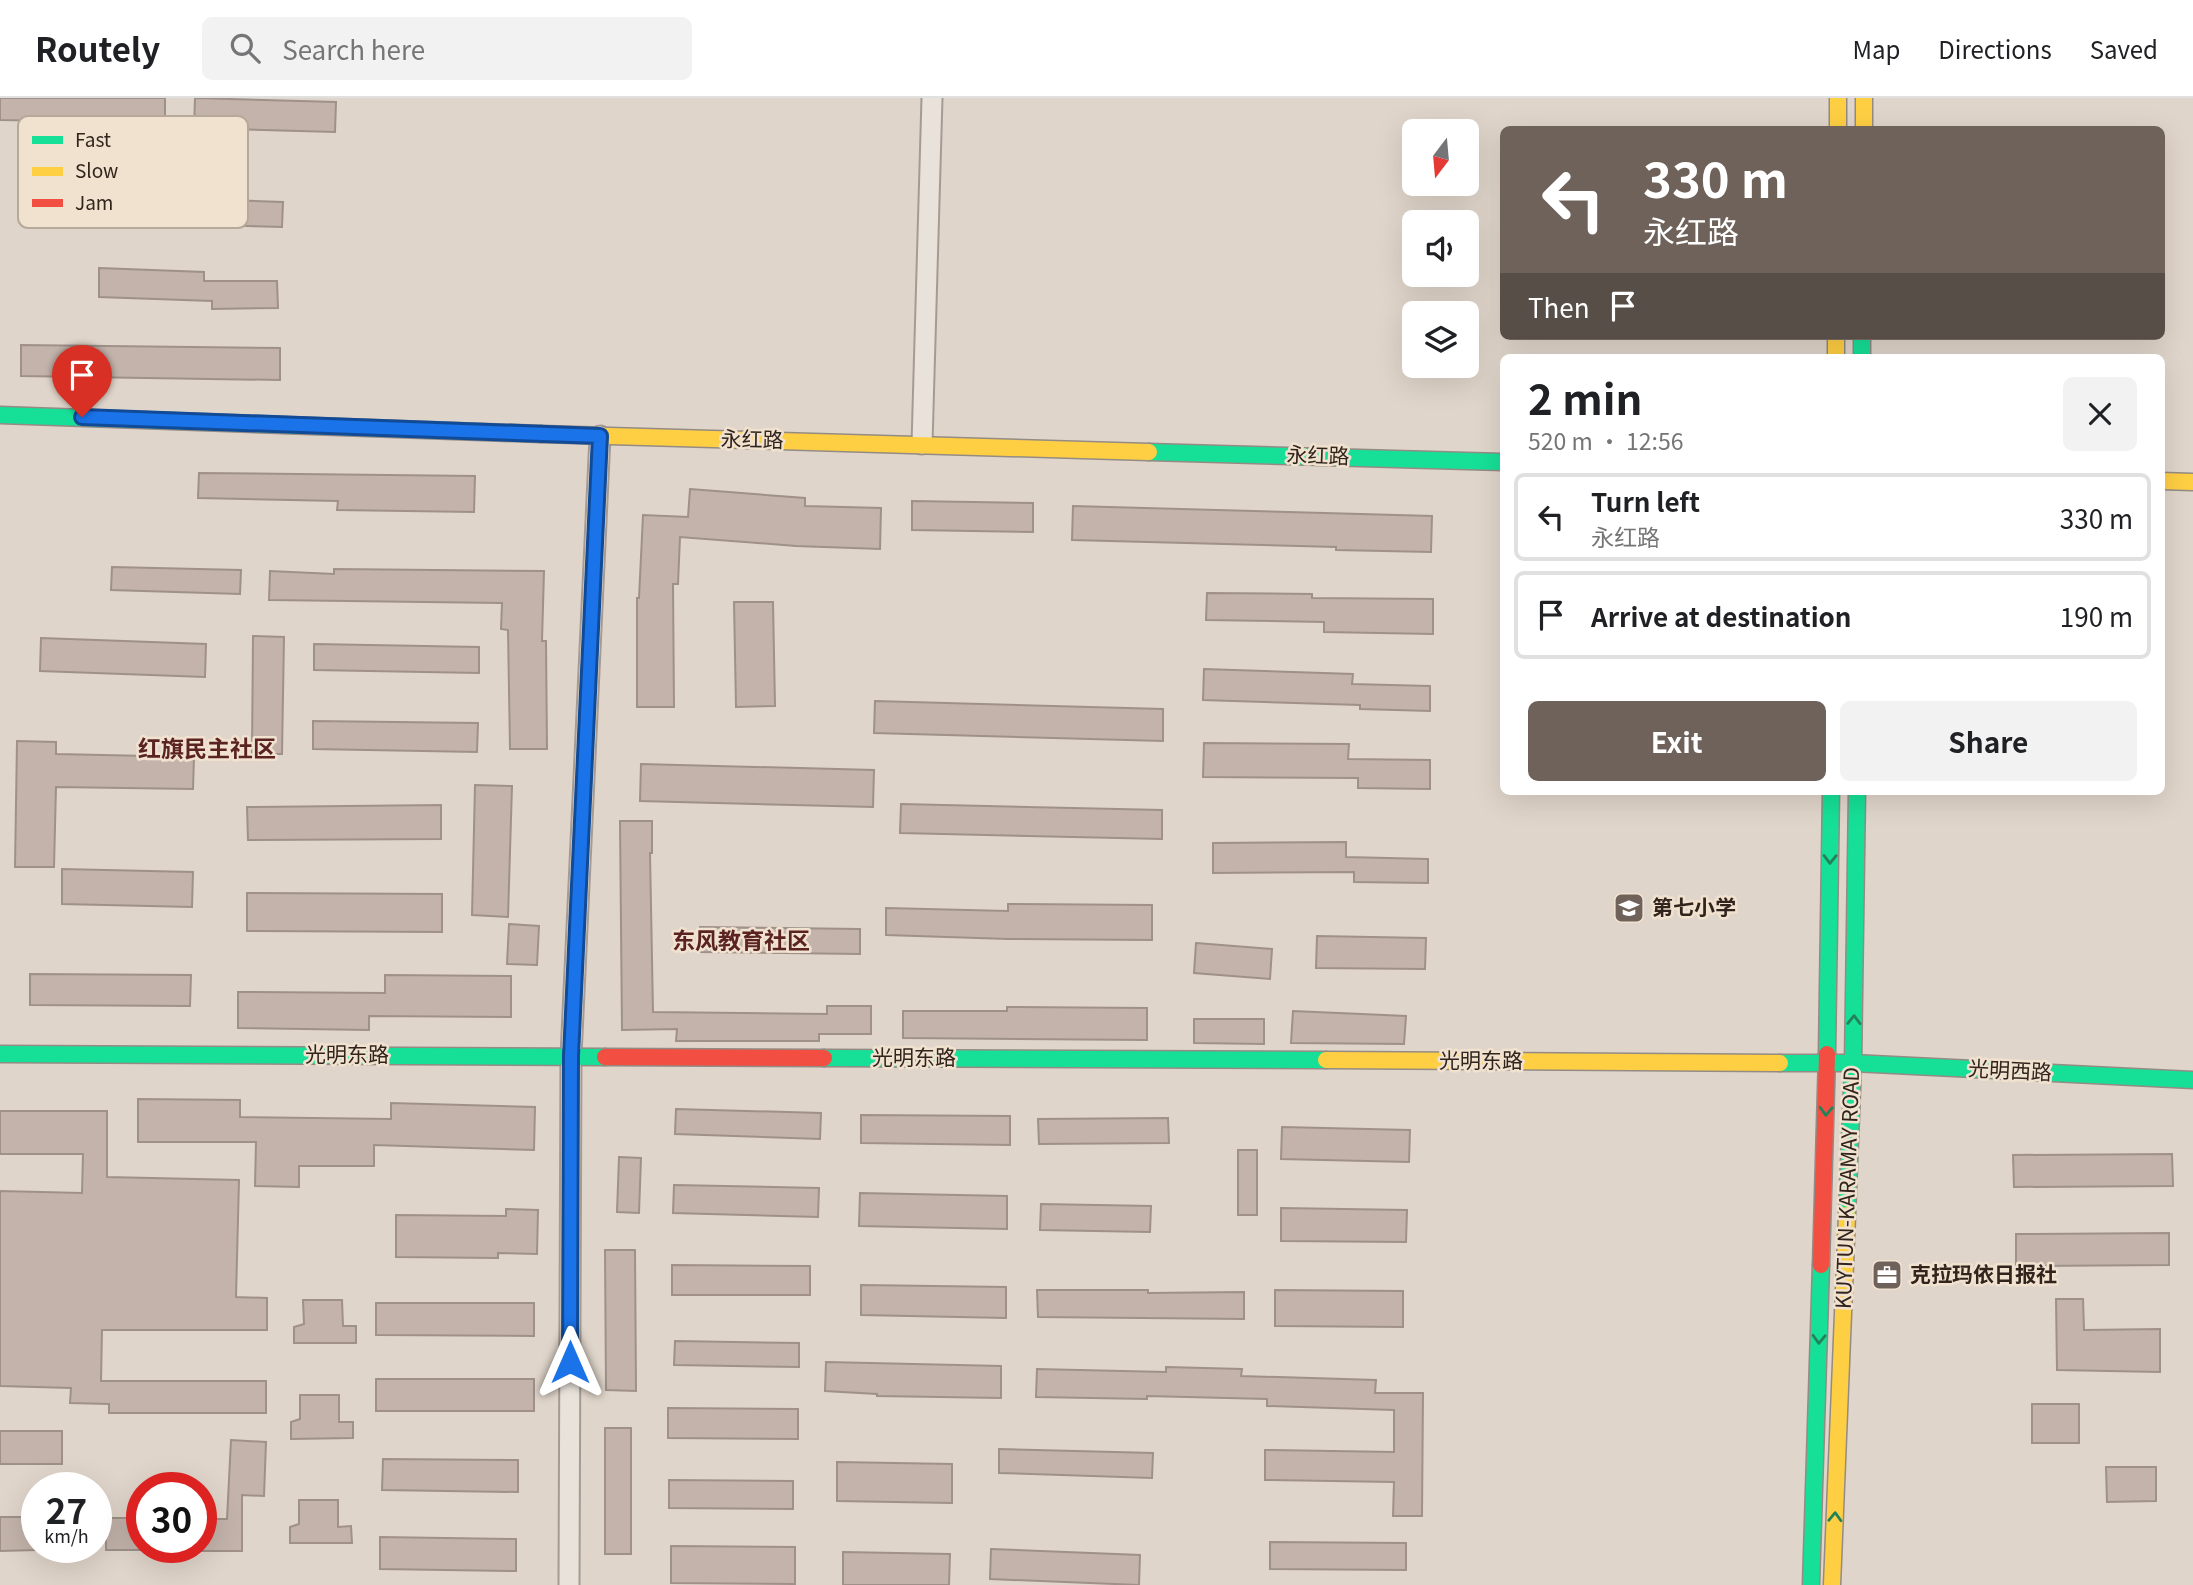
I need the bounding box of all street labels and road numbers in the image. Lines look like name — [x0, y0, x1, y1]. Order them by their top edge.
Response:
street label: 永红路 — [720, 422, 784, 454]
street label: 永红路 — [1286, 438, 1350, 470]
street label: 光明东路 — [305, 1038, 389, 1068]
street label: 光明东路 — [872, 1041, 956, 1071]
street label: 光明东路 — [1439, 1044, 1523, 1074]
street label: 光明西路 — [1967, 1052, 2053, 1086]
street label: KUYTUN-KARAMAY ROAD — [1827, 1066, 1865, 1309]

